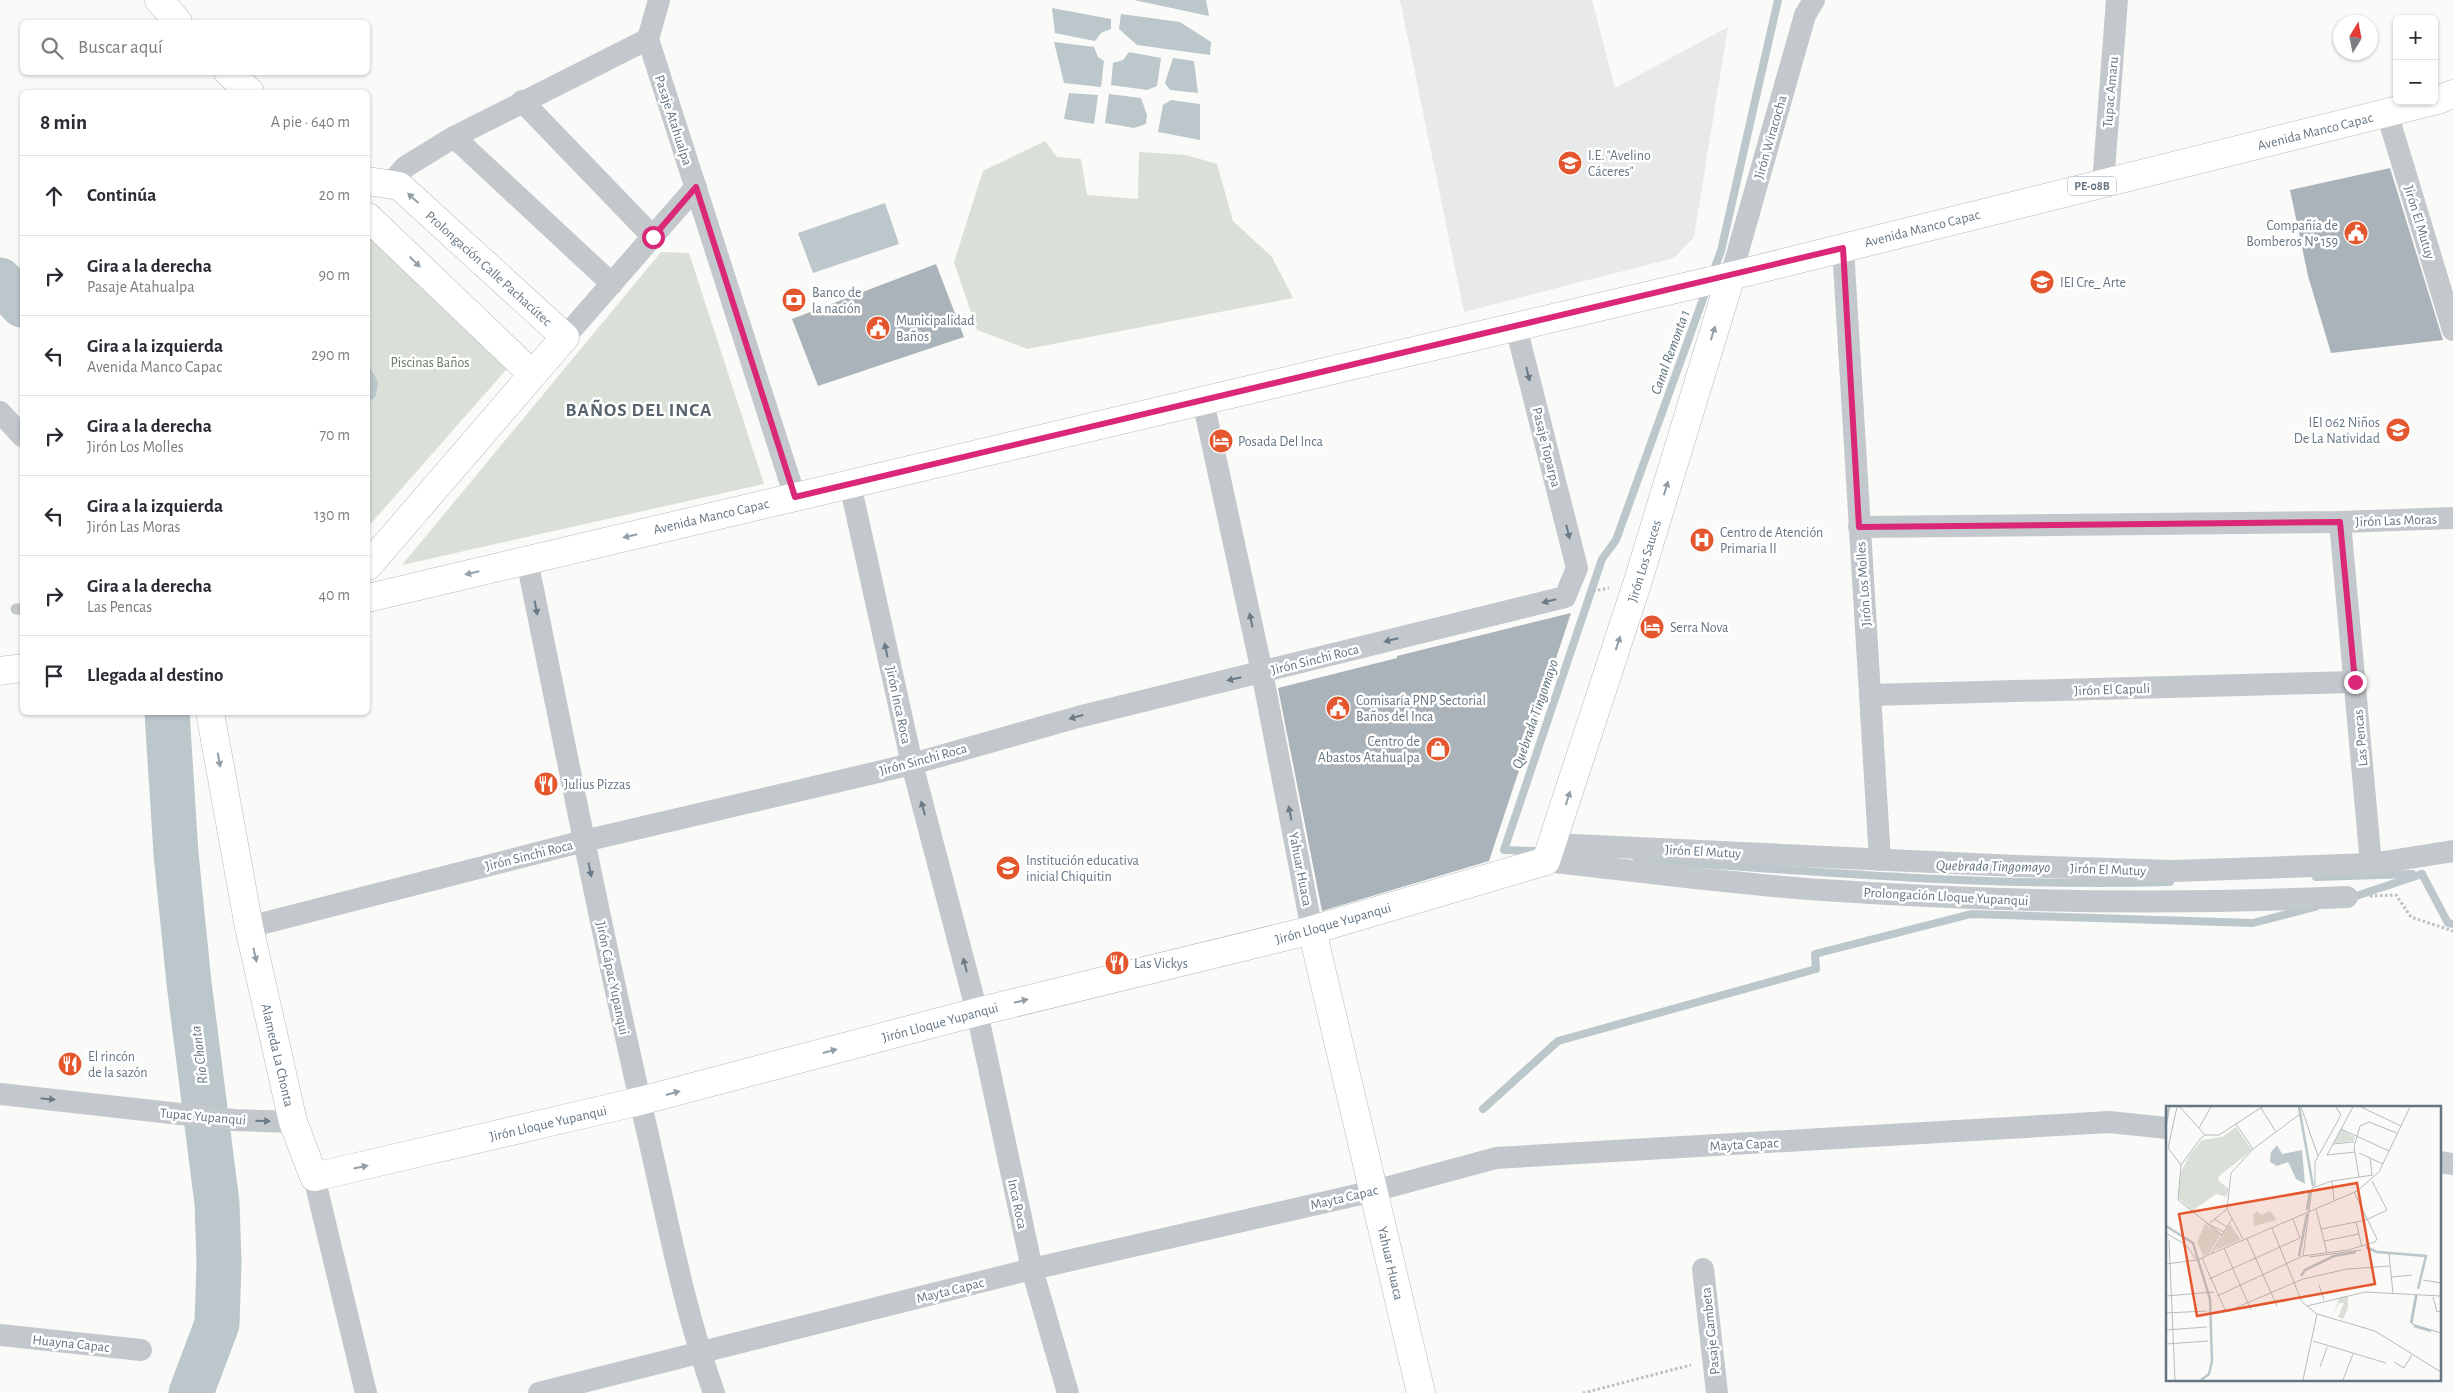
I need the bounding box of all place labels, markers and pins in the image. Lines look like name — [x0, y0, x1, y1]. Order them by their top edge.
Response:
place label: I.E. "Avelino Cáceres" — [1588, 149, 1651, 179]
school or university icon: I.E. "Avelino Cáceres" — [1557, 150, 1583, 176]
place label: Compañía de Bomberos Nº 159 — [2246, 219, 2338, 249]
public building icon: Compañía de Bomberos Nº 159 — [2343, 220, 2369, 246]
school or university icon: IEI Cre_ Arte — [2029, 269, 2055, 295]
place label: IEI Cre_ Arte — [2060, 276, 2126, 290]
place label: Banco de la nación — [812, 286, 861, 316]
bank icon: Banco de la nación — [781, 287, 807, 313]
place label: Municipalidad Baños — [896, 314, 975, 344]
public building icon: Municipalidad Baños — [865, 315, 891, 341]
place label: IEI 062 Niños De La Natividad — [2294, 416, 2380, 446]
school or university icon: IEI 062 Niños De La Natividad — [2385, 417, 2411, 443]
hotel icon: Posada Del Inca — [1208, 428, 1234, 454]
place label: Posada Del Inca — [1238, 435, 1324, 449]
place label: Centro de Atención Primaria II — [1720, 526, 1823, 556]
hospital icon: Centro de Atención Primaria II — [1689, 527, 1715, 553]
hotel icon: Serra Nova — [1639, 614, 1665, 640]
place label: Serra Nova — [1670, 621, 1729, 635]
place label: Comisaría PNP Sectorial Baños del Inca — [1356, 694, 1486, 724]
public building icon: Comisaría PNP Sectorial Baños del Inca — [1325, 695, 1351, 721]
place label: Centro de Abastos Atahualpa — [1318, 735, 1421, 765]
shop icon: Centro de Abastos Atahualpa — [1425, 736, 1451, 762]
restaurant icon: Julius Pizzas — [533, 771, 559, 797]
place label: Julius Pizzas — [564, 778, 631, 792]
place label: Institución educativa inicial Chiquitin — [1026, 854, 1140, 884]
school or university icon: Institución educativa inicial Chiquitin — [995, 855, 1021, 881]
restaurant icon: Las Vickys — [1104, 950, 1130, 976]
place label: Las Vickys — [1134, 957, 1188, 971]
place label: El rincón de la sazón — [88, 1050, 147, 1080]
restaurant icon: El rincón de la sazón — [57, 1051, 83, 1077]

